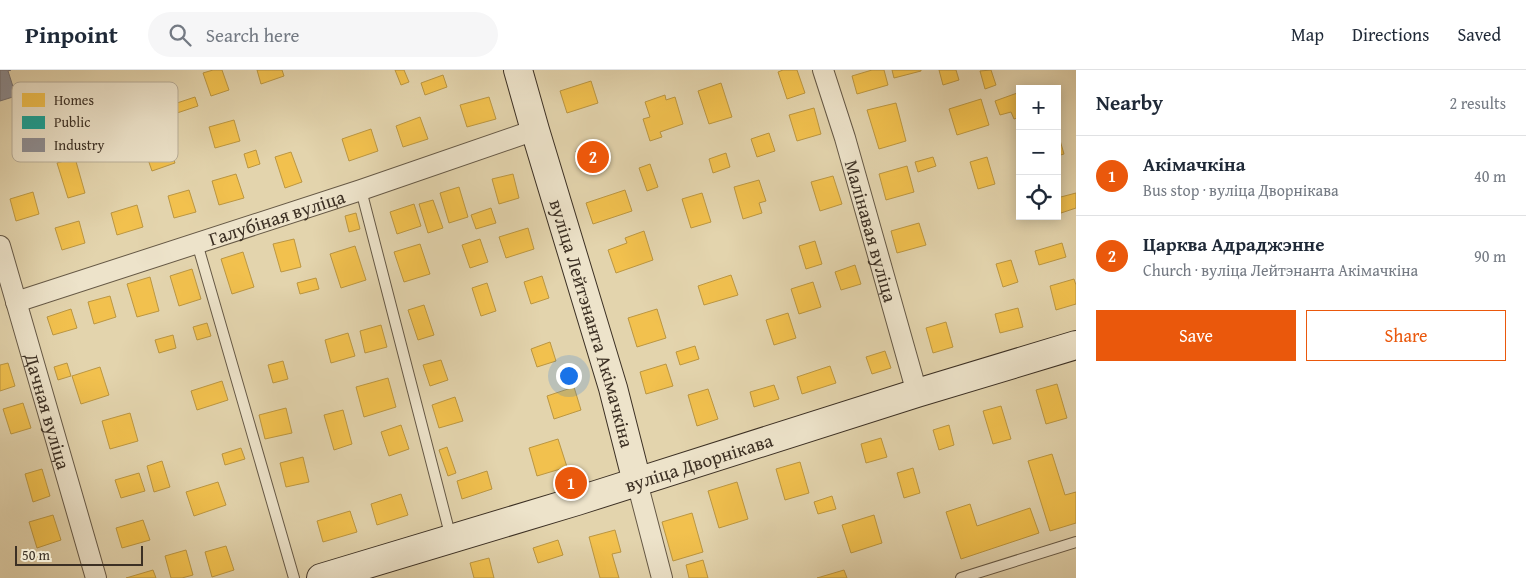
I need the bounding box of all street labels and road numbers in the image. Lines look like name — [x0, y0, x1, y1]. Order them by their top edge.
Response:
street label: Малінавая вуліца — [838, 157, 905, 305]
street label: Галубіная вуліца — [205, 182, 348, 253]
street label: вуліца Лейтэнанта Акімачкіна — [543, 196, 642, 451]
street label: Дачная вуліца — [17, 349, 78, 473]
street label: вуліца Дворнікава — [621, 426, 776, 499]

